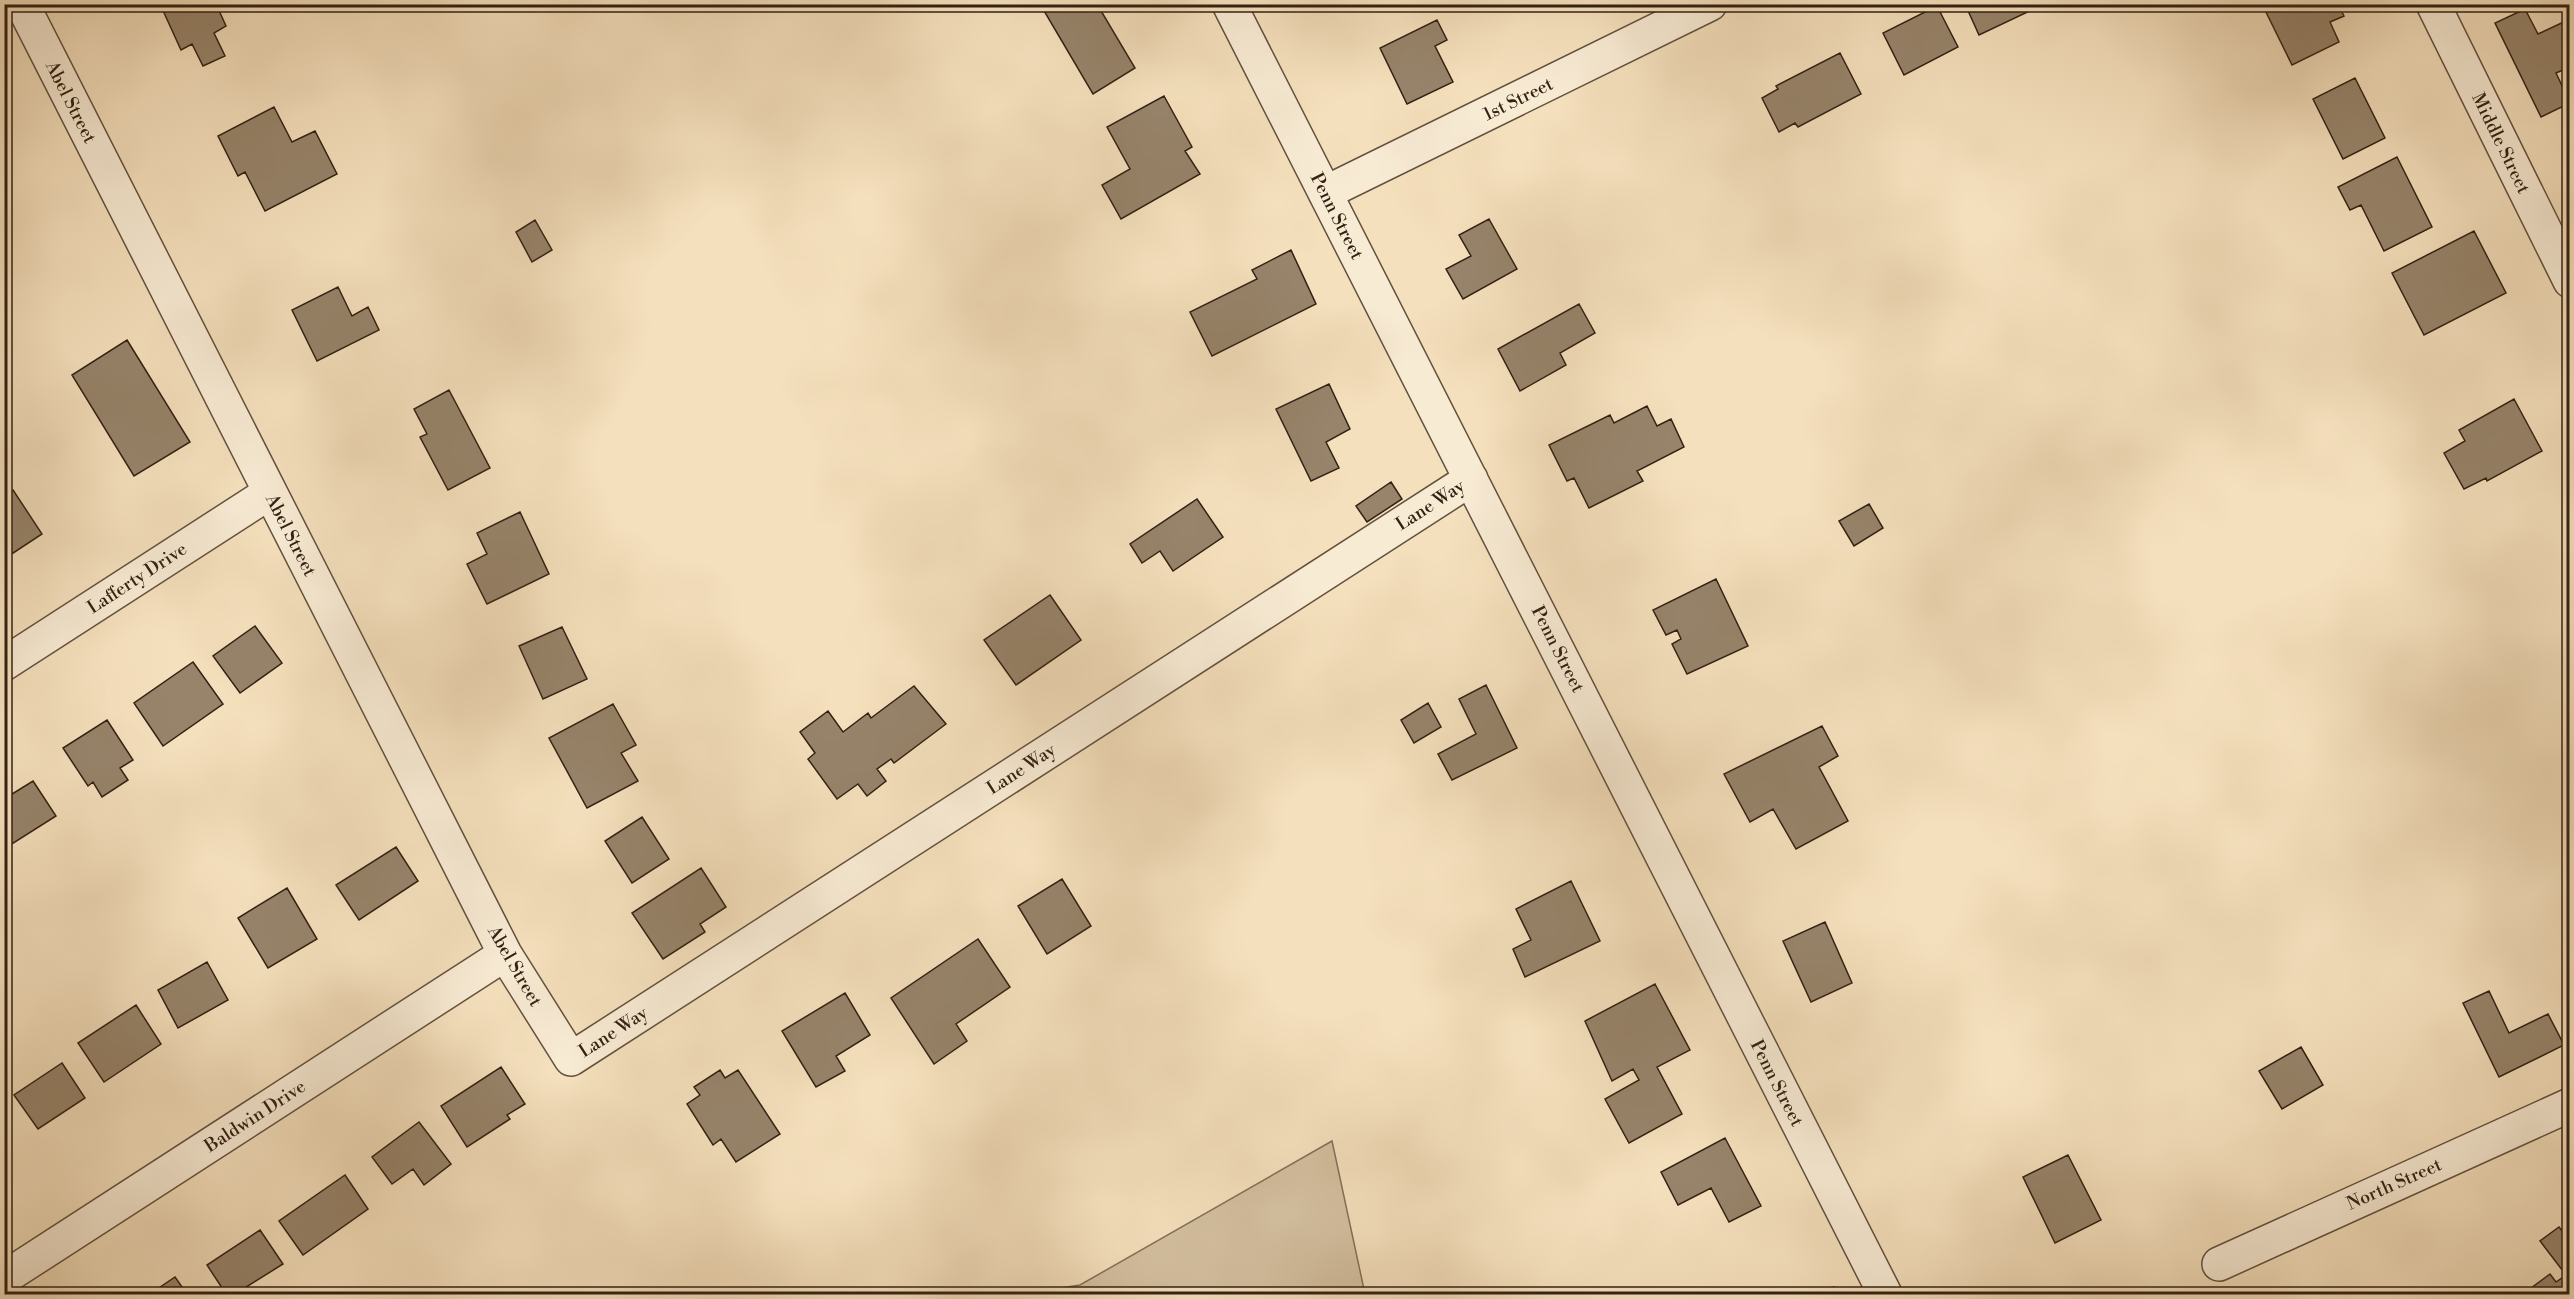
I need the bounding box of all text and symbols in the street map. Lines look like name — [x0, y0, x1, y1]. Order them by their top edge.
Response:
street label: Abel Street — [40, 56, 101, 148]
street label: 1st Street — [1480, 72, 1557, 126]
street label: Middle Street — [2466, 89, 2535, 198]
street label: Penn Street — [1305, 169, 1368, 264]
street label: Lane Way — [1392, 475, 1469, 536]
street label: Abel Street — [260, 489, 321, 581]
street label: Lafferty Drive — [83, 538, 191, 619]
street label: Penn Street — [1526, 602, 1589, 697]
street label: Lane Way — [983, 739, 1060, 800]
street label: Abel Street — [482, 921, 547, 1011]
street label: Lane Way — [575, 1002, 652, 1063]
street label: Penn Street — [1745, 1036, 1808, 1131]
street label: Baldwin Drive — [199, 1075, 310, 1158]
street label: North Street — [2343, 1153, 2446, 1216]

